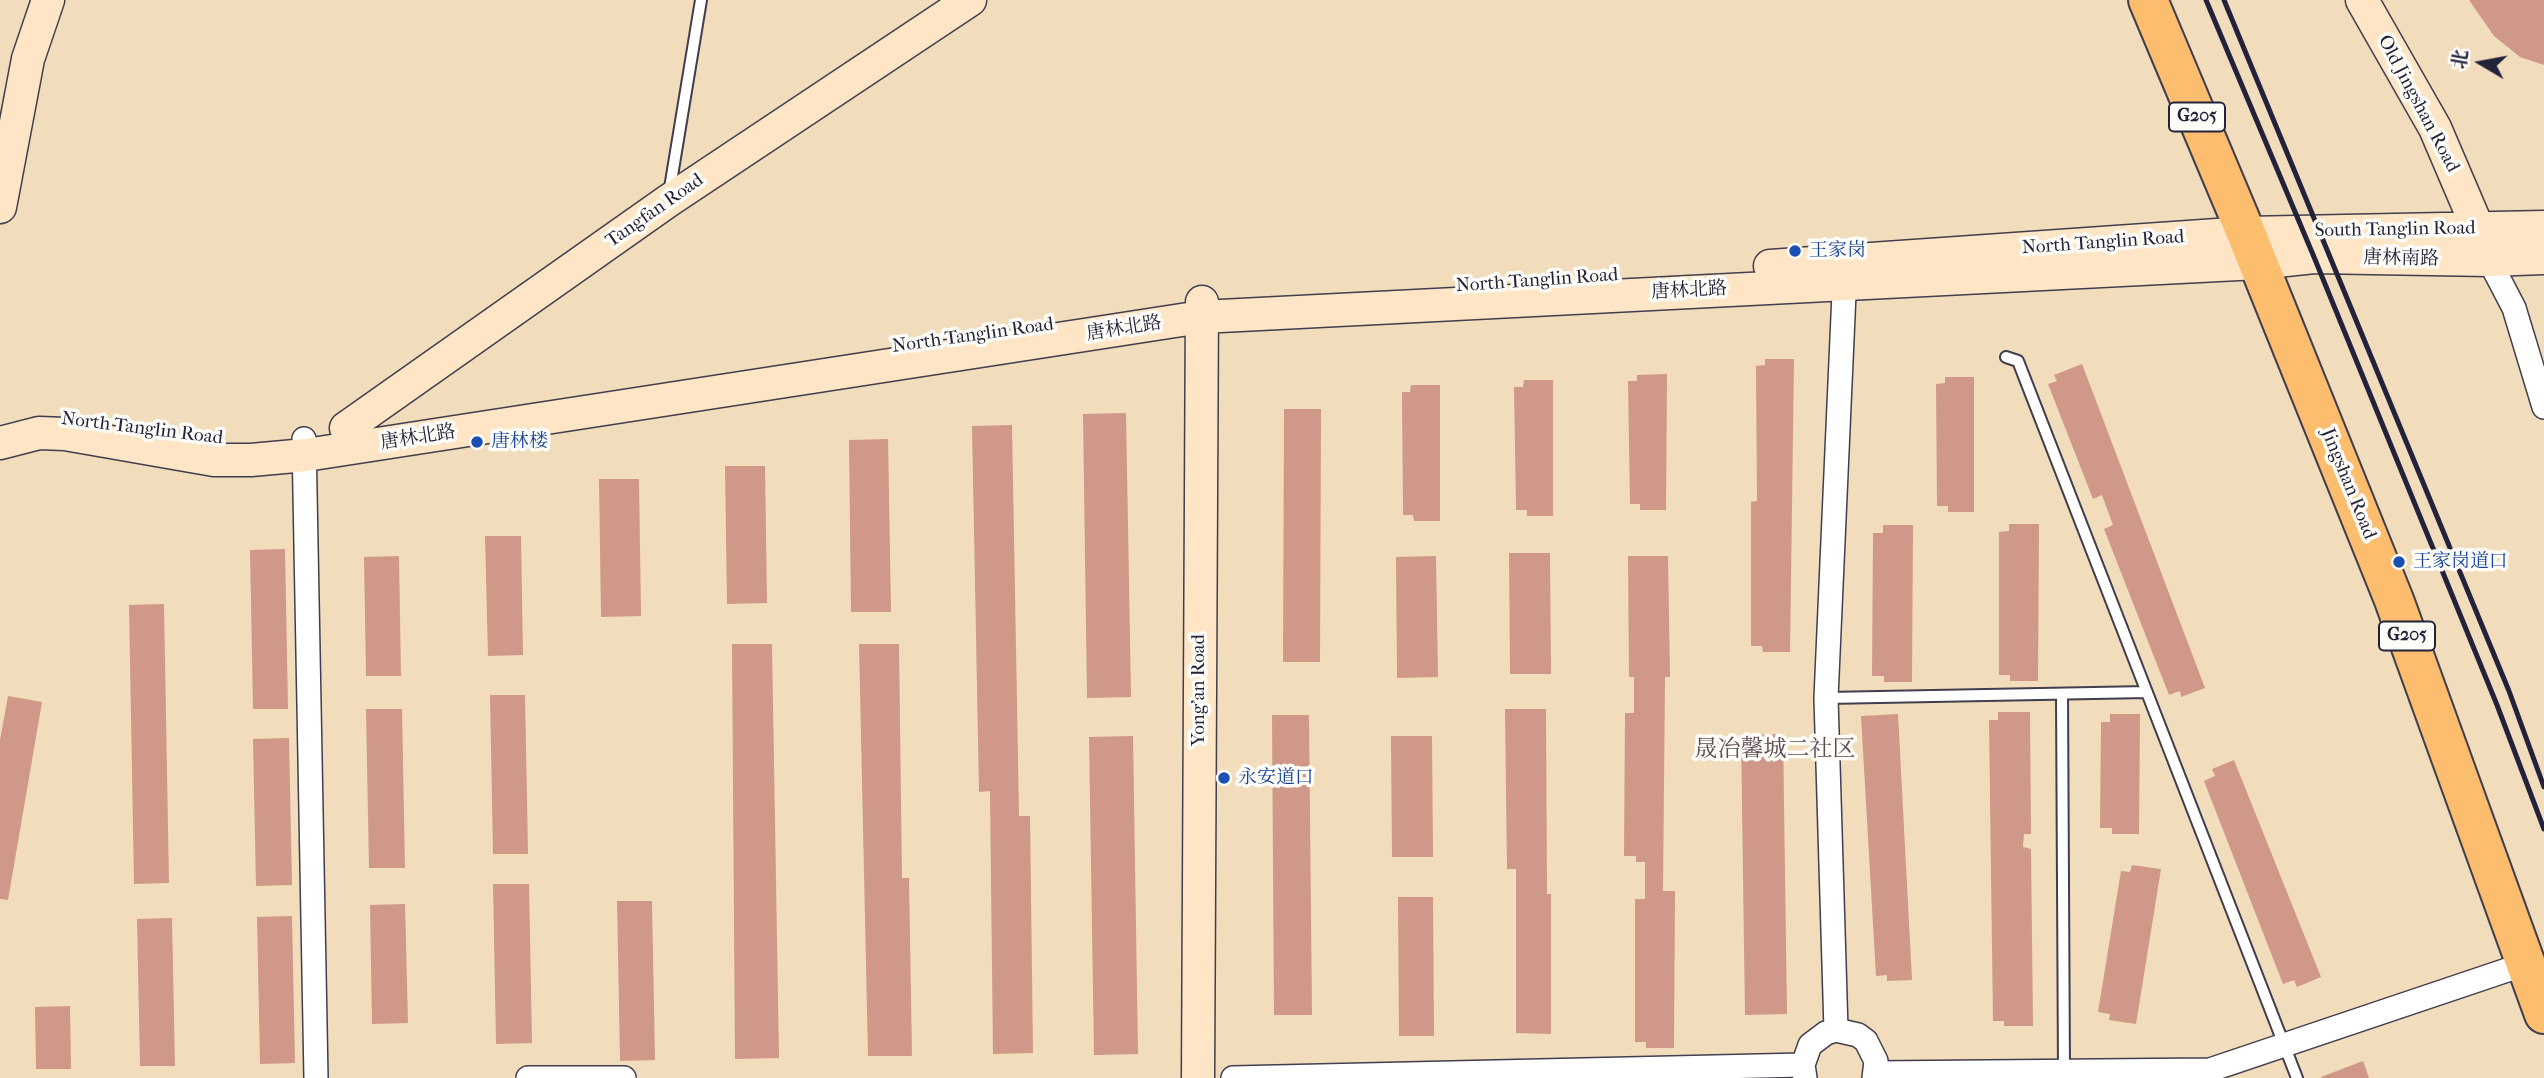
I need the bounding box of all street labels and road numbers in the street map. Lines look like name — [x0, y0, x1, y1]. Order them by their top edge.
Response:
street label: Old Jingshan Road — [2372, 32, 2464, 176]
road number: G205 — [2169, 103, 2225, 132]
street label: Tangfan Road — [602, 169, 708, 253]
street label: South Tanglin Road — [2314, 217, 2476, 243]
street label: North Tanglin Road — [2021, 226, 2185, 260]
street label: 唐林南路 — [2363, 247, 2439, 271]
street label: North Tanglin Road — [1455, 264, 1619, 298]
street label: 唐林北路 — [1650, 278, 1728, 304]
street label: 唐林北路 — [1085, 312, 1163, 346]
street label: North Tanglin Road — [891, 313, 1055, 359]
street label: North Tanglin Road — [60, 408, 224, 450]
street label: 唐林北路 — [379, 421, 457, 455]
street label: Jingshan Road — [2315, 425, 2381, 543]
road number: G205 — [2379, 622, 2435, 650]
street label: Yong'an Road — [1188, 634, 1210, 746]

